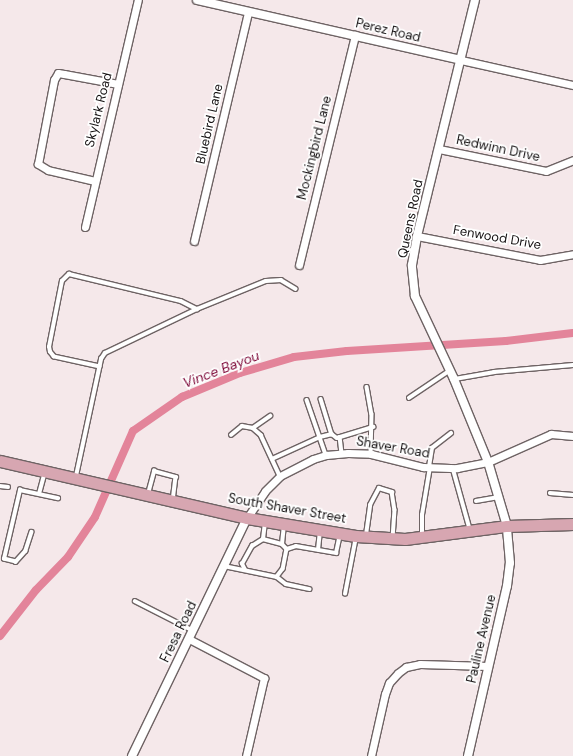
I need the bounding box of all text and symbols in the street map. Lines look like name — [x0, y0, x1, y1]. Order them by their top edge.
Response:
street label: Perez Road — [354, 16, 422, 46]
street label: Skylark Road — [82, 71, 116, 149]
street label: Bluebird Lane — [193, 82, 227, 166]
street label: Mockingbird Lane — [295, 94, 335, 202]
street label: Redwinn Drive — [455, 133, 541, 165]
street label: Queens Road — [395, 178, 427, 260]
street label: Fenwood Drive — [452, 223, 542, 253]
water label: Vince Bayou — [180, 347, 262, 391]
street label: Shaver Road — [355, 434, 431, 462]
street label: South Shaver Street — [227, 491, 347, 527]
street label: Pauline Avenue — [464, 593, 500, 685]
street label: Fresa Road — [157, 599, 201, 665]

